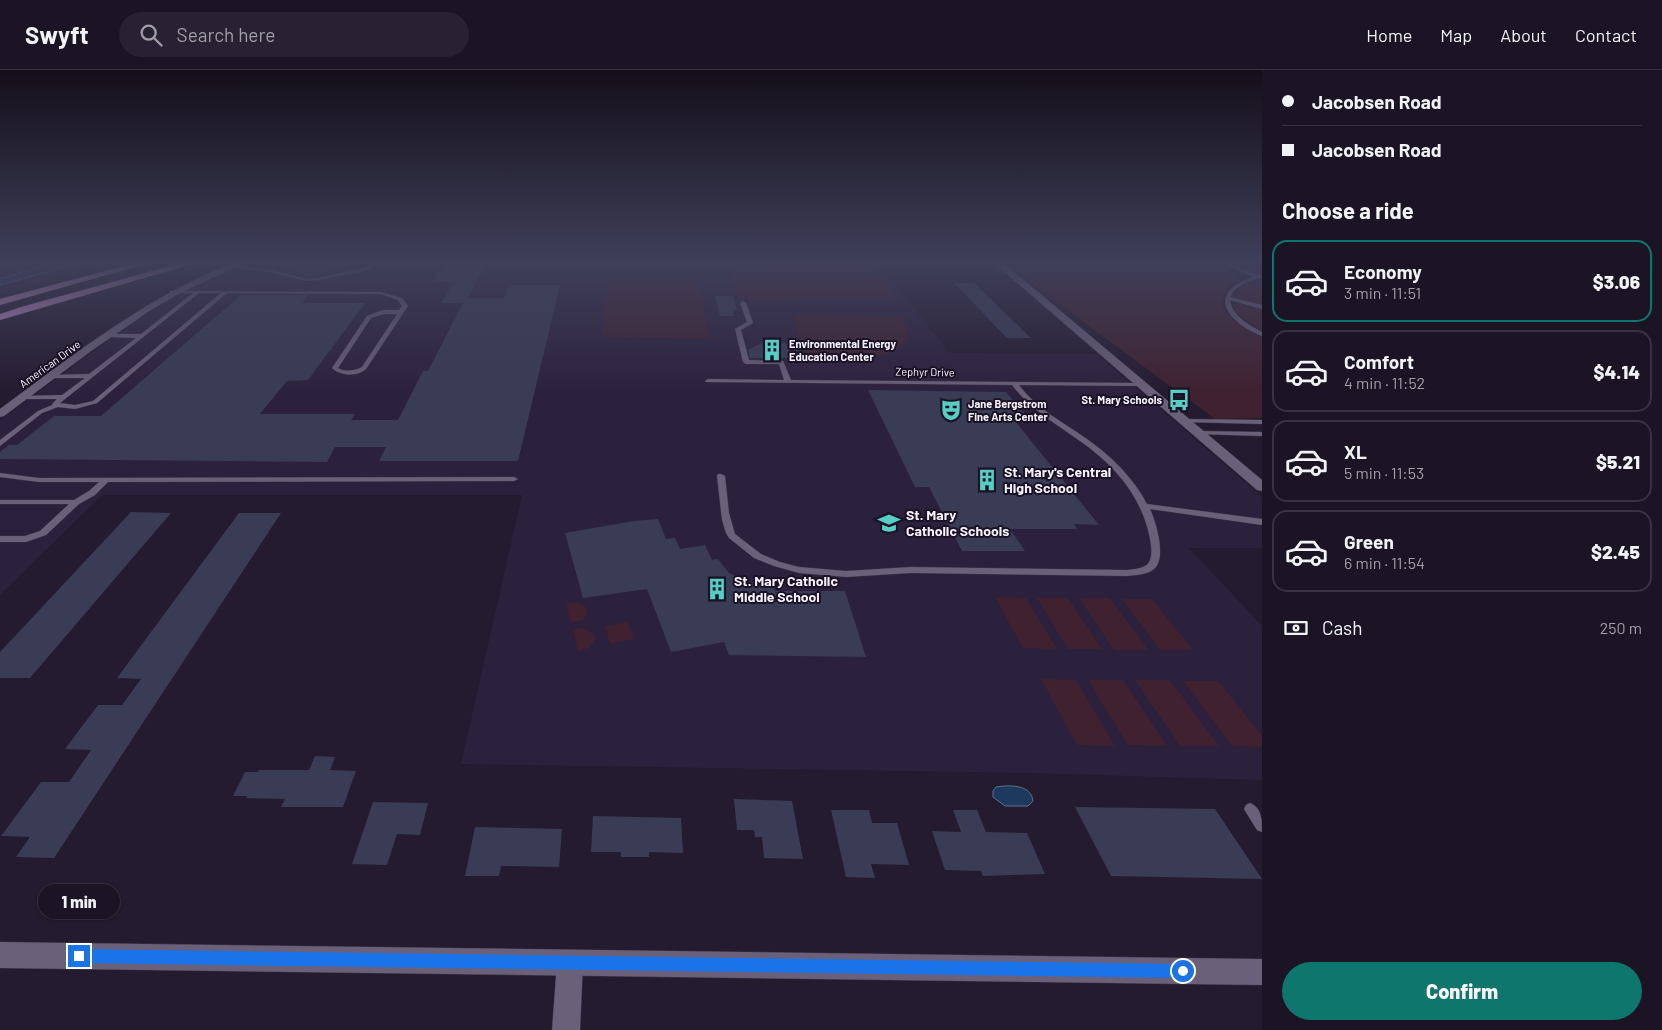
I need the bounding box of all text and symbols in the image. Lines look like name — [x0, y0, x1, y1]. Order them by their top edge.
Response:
search box — [119, 12, 469, 57]
text: Swyft — [25, 20, 89, 49]
icon: search — [137, 21, 165, 49]
text: Search here — [177, 23, 275, 46]
text: Home — [1366, 24, 1412, 46]
text: Map — [1440, 24, 1472, 46]
text: About — [1500, 24, 1547, 46]
text: Contact — [1575, 24, 1637, 46]
text: Jacobsen Road — [1312, 90, 1442, 113]
text: Jacobsen Road — [1312, 138, 1442, 161]
text: Choose a ride — [1282, 197, 1414, 223]
icon: car — [1284, 259, 1329, 304]
text: Economy — [1344, 260, 1422, 283]
text: $3.06 — [1593, 270, 1640, 293]
text: 3 min · 11:51 — [1344, 283, 1421, 302]
street label: American Drive — [17, 337, 83, 390]
building icon: Environmental Energy Education Center — [759, 337, 785, 363]
place label: Environmental Energy Education Center — [789, 337, 896, 363]
icon: car — [1284, 349, 1329, 394]
text: Comfort — [1344, 350, 1414, 373]
text: $4.14 — [1594, 360, 1640, 383]
street label: Zephyr Drive — [895, 364, 955, 379]
text: 4 min · 11:52 — [1344, 373, 1425, 392]
bus stop icon: St. Mary Schools — [1166, 387, 1192, 413]
place label: St. Mary Schools — [1081, 393, 1162, 406]
theatre icon: Jane Bergstrom Fine Arts Center — [938, 397, 964, 423]
place label: Jane Bergstrom Fine Arts Center — [968, 397, 1049, 423]
icon: car — [1284, 439, 1329, 484]
text: XL — [1344, 440, 1367, 463]
text: $5.21 — [1596, 450, 1640, 473]
place label: St. Mary's Central High School — [1004, 463, 1111, 496]
text: 5 min · 11:53 — [1344, 463, 1424, 482]
building icon: St. Mary's Central High School — [974, 467, 1000, 493]
place label: St. Mary Catholic Schools — [906, 506, 1009, 539]
school or university icon: St. Mary Catholic Schools — [876, 510, 902, 536]
icon: car — [1284, 529, 1329, 574]
text: Green — [1344, 530, 1394, 553]
text: $2.45 — [1591, 540, 1640, 563]
text: 6 min · 11:54 — [1344, 553, 1425, 572]
place label: St. Mary Catholic Middle School — [734, 572, 838, 605]
building icon: St. Mary Catholic Middle School — [704, 576, 730, 602]
icon: cash — [1282, 614, 1310, 642]
text: Cash — [1322, 616, 1363, 639]
text: 250 m — [1600, 618, 1642, 637]
callout: 1 min — [38, 884, 120, 918]
text: 1 min — [61, 892, 97, 911]
route end — [68, 945, 90, 967]
route start — [1172, 960, 1194, 982]
button: Confirm — [1282, 962, 1642, 1020]

